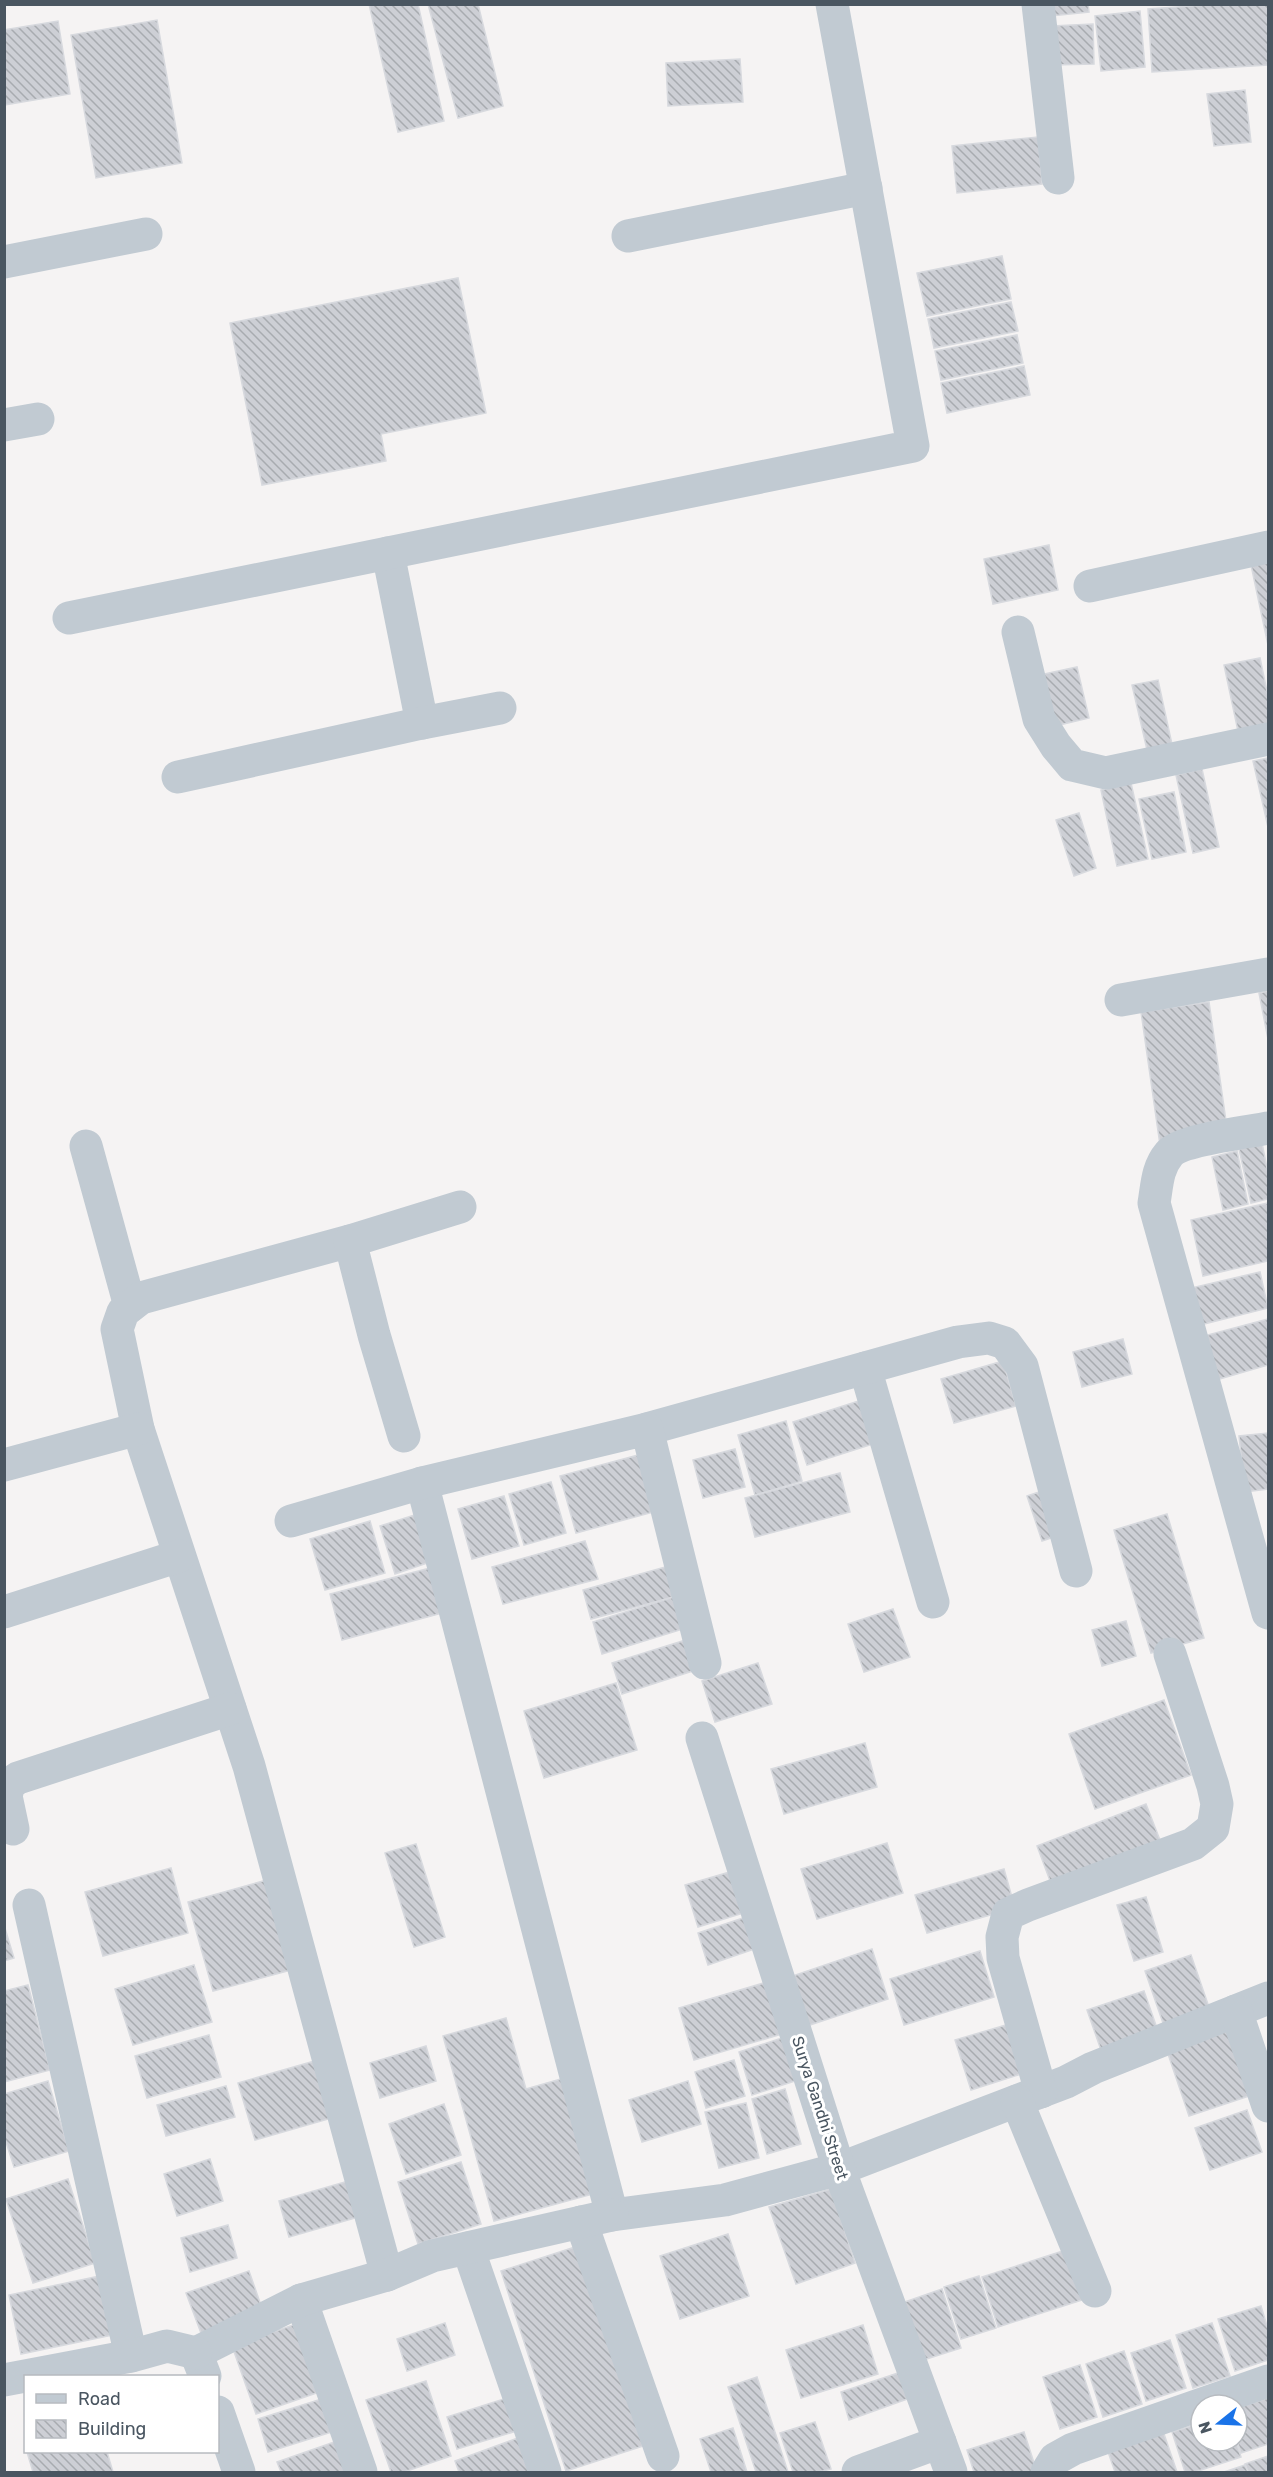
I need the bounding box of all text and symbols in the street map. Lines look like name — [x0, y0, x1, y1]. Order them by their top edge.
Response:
street label: Surya Gandhi Street — [788, 2034, 852, 2182]
legend — [24, 2375, 219, 2453]
text: Road — [78, 2388, 121, 2410]
north arrow — [1189, 2393, 1249, 2453]
text: Building — [78, 2418, 146, 2440]
text: N — [1194, 2419, 1216, 2436]

